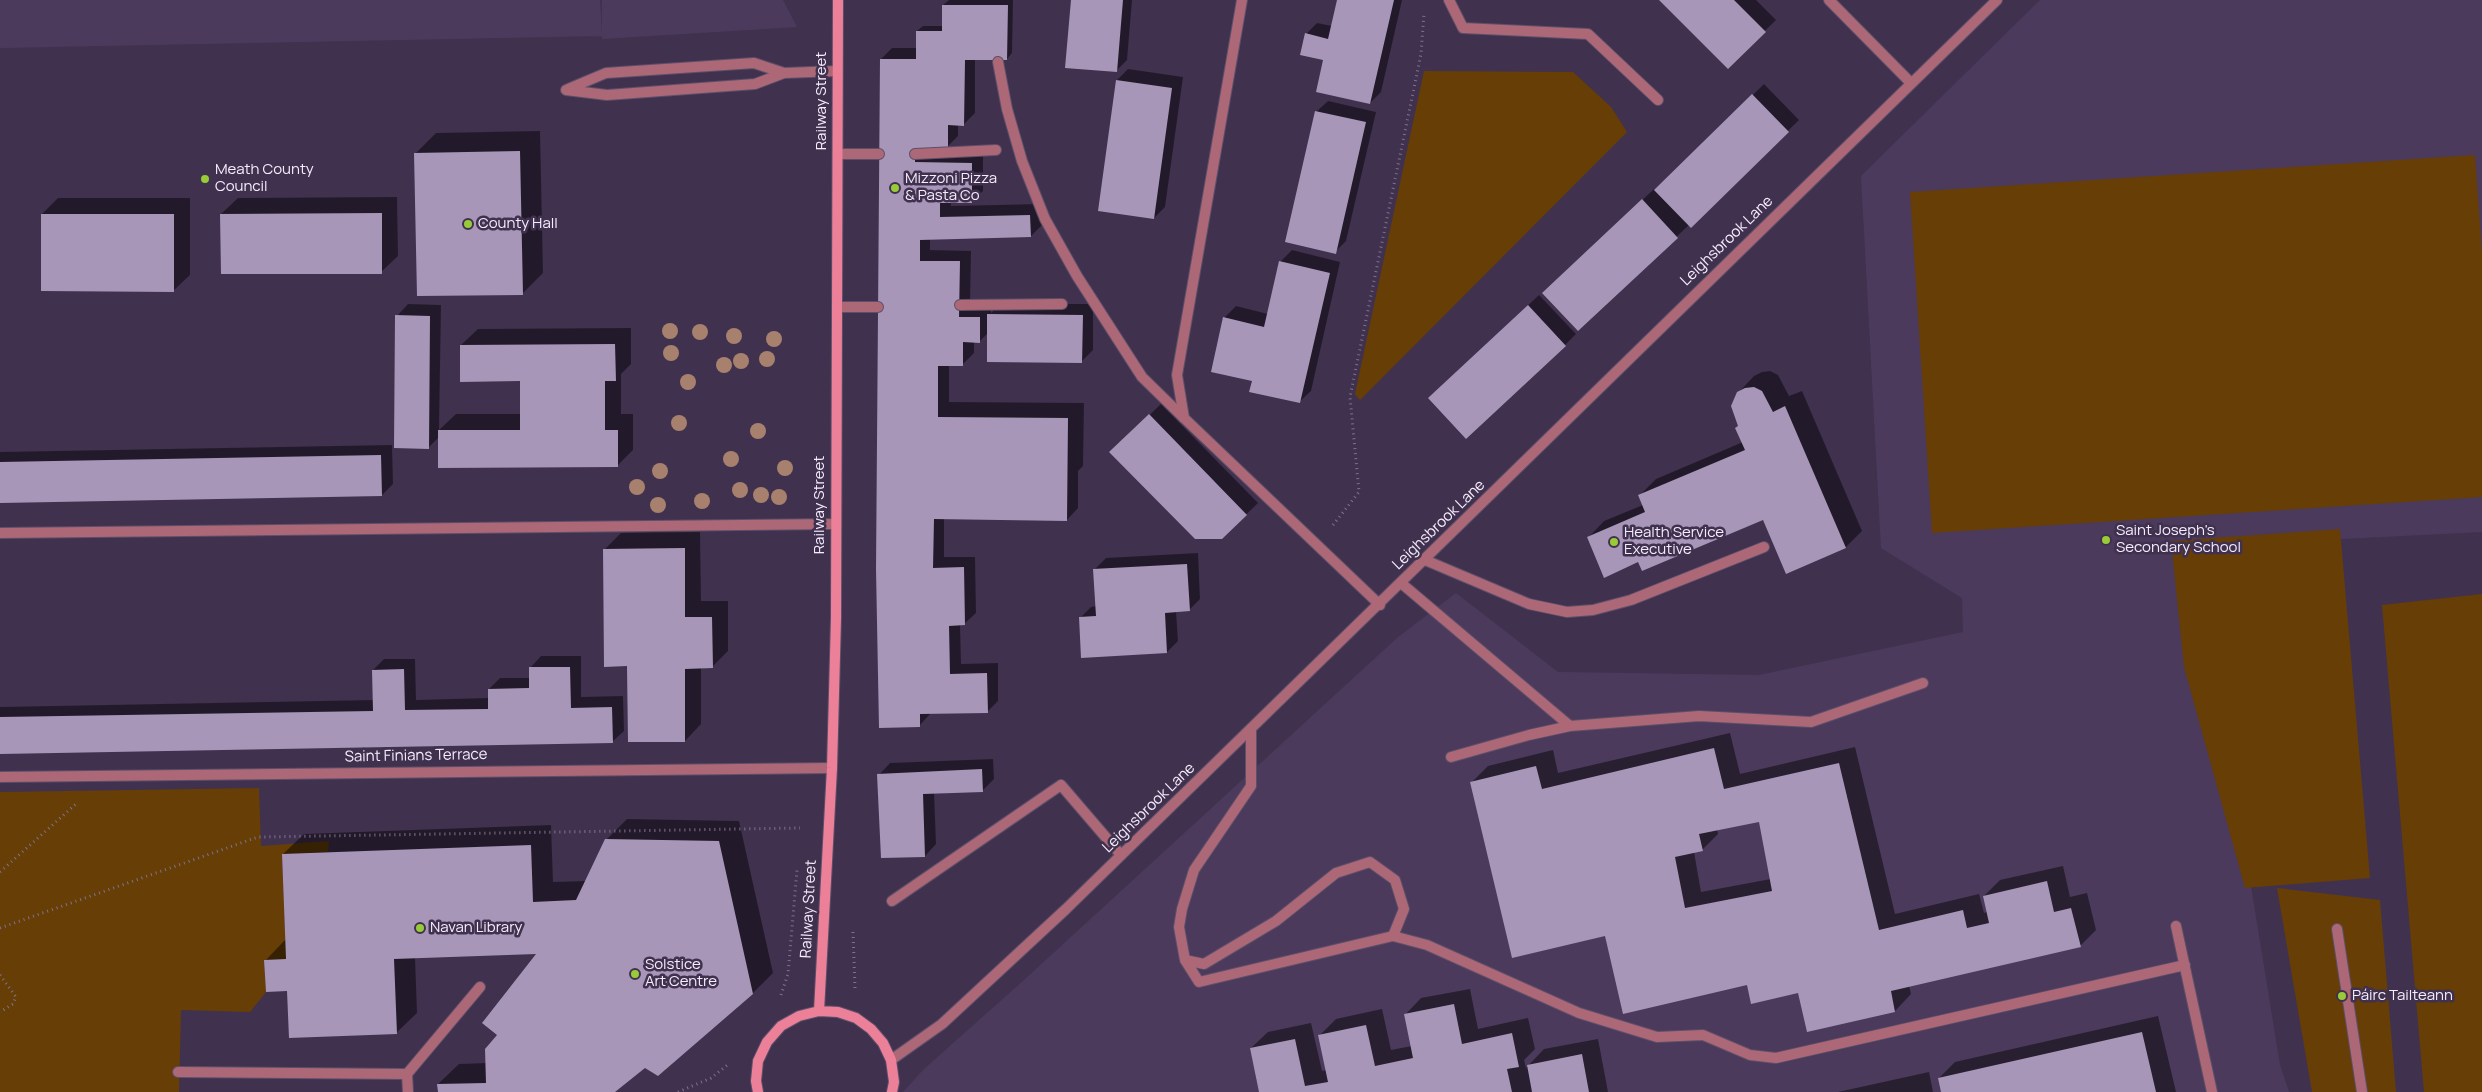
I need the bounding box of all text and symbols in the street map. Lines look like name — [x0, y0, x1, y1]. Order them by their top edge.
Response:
street label: Railway Street — [813, 52, 831, 150]
place label: Meath County Council — [215, 161, 314, 196]
place label: Mizzoni Pizza & Pasta Co — [905, 170, 997, 205]
marker: Meath County Council — [199, 173, 211, 185]
marker: Mizzoni Pizza & Pasta Co — [889, 182, 901, 194]
street label: Leighsbrook Lane — [1677, 192, 1777, 290]
place label: County Hall — [478, 215, 558, 233]
marker: County Hall — [462, 218, 474, 230]
street label: Railway Street — [811, 456, 829, 554]
street label: Leighsbrook Lane — [1389, 476, 1489, 574]
place label: Saint Joseph's Secondary School — [2116, 522, 2241, 557]
place label: Health Service Executive — [1624, 524, 1724, 559]
marker: Saint Joseph's Secondary School — [2100, 534, 2112, 546]
marker: Health Service Executive — [1608, 536, 1620, 548]
street label: Saint Finians Terrace — [344, 746, 488, 766]
street label: Leighsbrook Lane — [1099, 759, 1199, 857]
street label: Railway Street — [797, 859, 821, 959]
place label: Navan Library — [430, 919, 522, 937]
marker: Navan Library — [414, 922, 426, 934]
place label: Solstice Art Centre — [645, 956, 717, 991]
marker: Solstice Art Centre — [629, 968, 641, 980]
place label: Páirc Tailteann — [2352, 987, 2453, 1005]
marker: Páirc Tailteann — [2336, 990, 2348, 1002]

